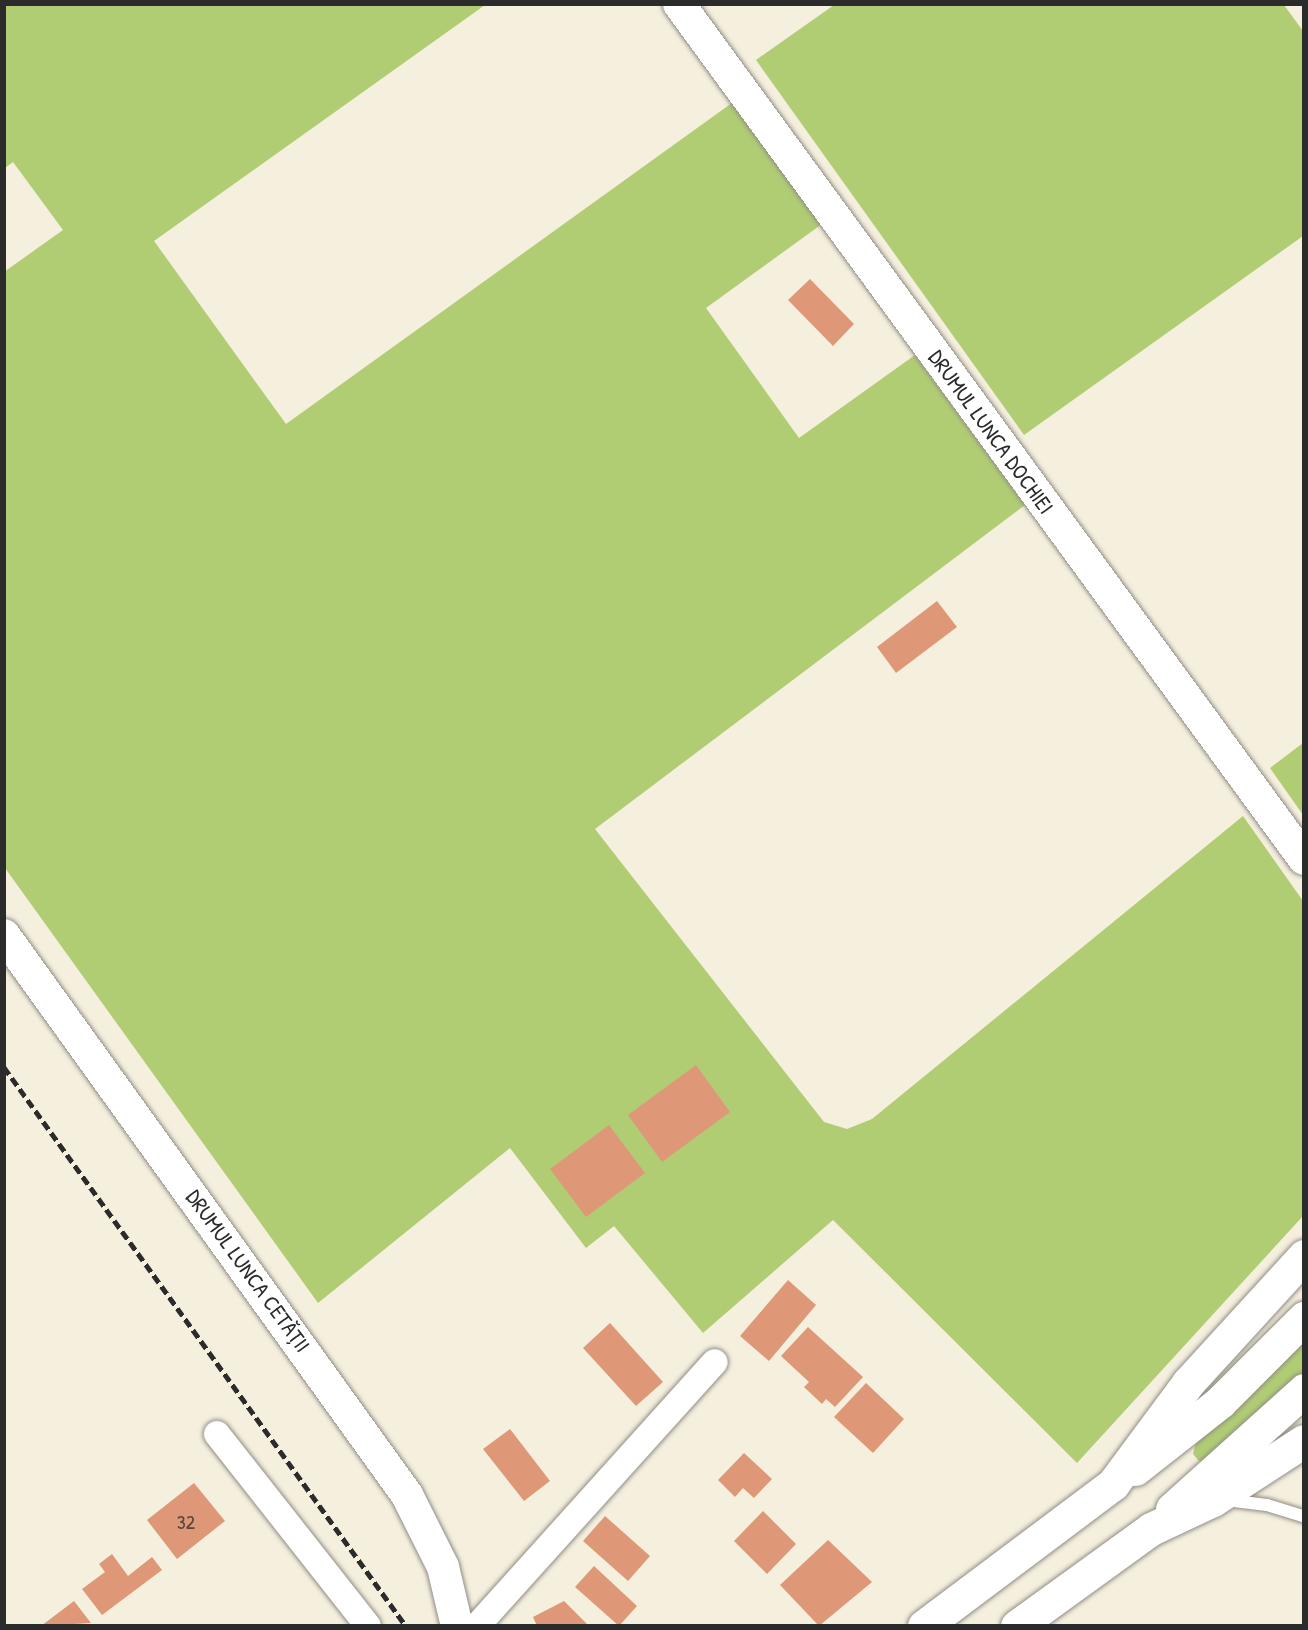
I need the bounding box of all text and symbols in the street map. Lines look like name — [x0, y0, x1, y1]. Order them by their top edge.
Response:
street label: DRUMUL LUNCA DOCHIEI — [923, 345, 1059, 519]
street label: DRUMUL LUNCA CETĂȚII — [180, 1185, 316, 1357]
house number: 32 — [177, 1509, 195, 1533]

